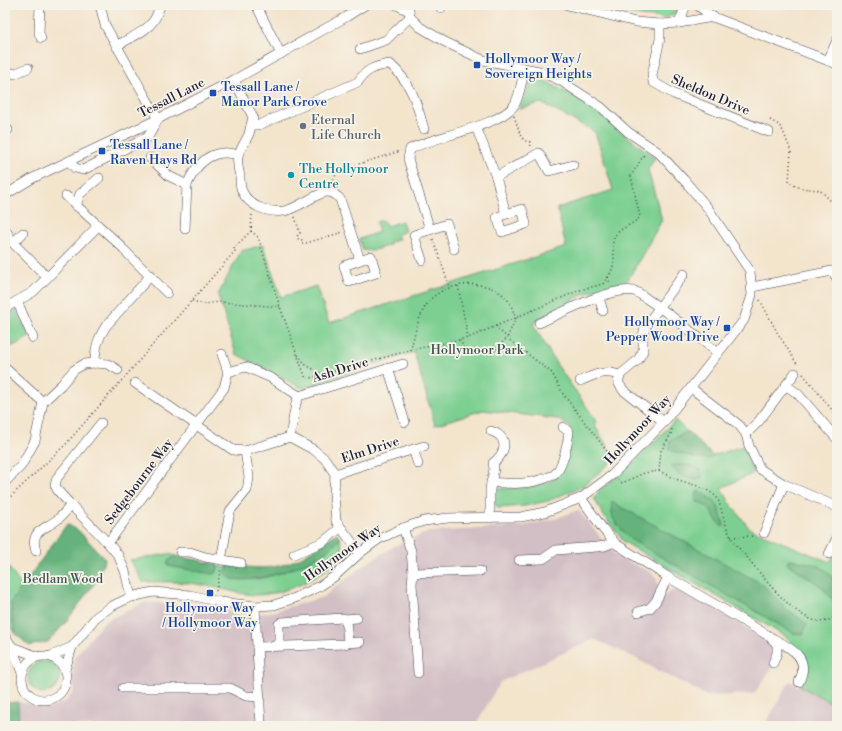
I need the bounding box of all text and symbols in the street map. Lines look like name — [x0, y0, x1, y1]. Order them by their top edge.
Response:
place label: Hollymoor Way / Sovereign Heights — [485, 51, 592, 82]
marker: Hollymoor Way / Sovereign Heights — [472, 60, 482, 70]
street label: Sheldon Drive — [669, 71, 753, 119]
street label: Tessall Lane — [136, 74, 208, 121]
place label: Tessall Lane / Manor Park Grove — [221, 79, 327, 110]
marker: Tessall Lane / Manor Park Grove — [208, 88, 218, 98]
place label: Eternal Life Church — [311, 112, 382, 143]
marker: Eternal Life Church — [298, 121, 308, 131]
place label: Tessall Lane / Raven Hays Rd — [110, 137, 198, 168]
marker: Tessall Lane / Raven Hays Rd — [97, 146, 107, 156]
place label: The Hollymoor Centre — [299, 161, 389, 192]
marker: The Hollymoor Centre — [286, 170, 296, 180]
place label: Hollymoor Way / Pepper Wood Drive — [606, 314, 721, 345]
marker: Hollymoor Way / Pepper Wood Drive — [722, 323, 732, 333]
park label: Hollymoor Park — [430, 342, 525, 358]
street label: Ash Drive — [309, 354, 371, 386]
street label: Hollymoor Way — [601, 391, 675, 468]
street label: Elm Drive — [339, 433, 402, 467]
street label: Sedgebourne Way — [101, 435, 177, 528]
street label: Hollymoor Way — [301, 520, 385, 585]
park label: Bedlam Wood — [22, 571, 104, 587]
marker: Hollymoor Way / Hollymoor Way — [205, 588, 215, 598]
place label: Hollymoor Way / Hollymoor Way — [162, 600, 258, 631]

